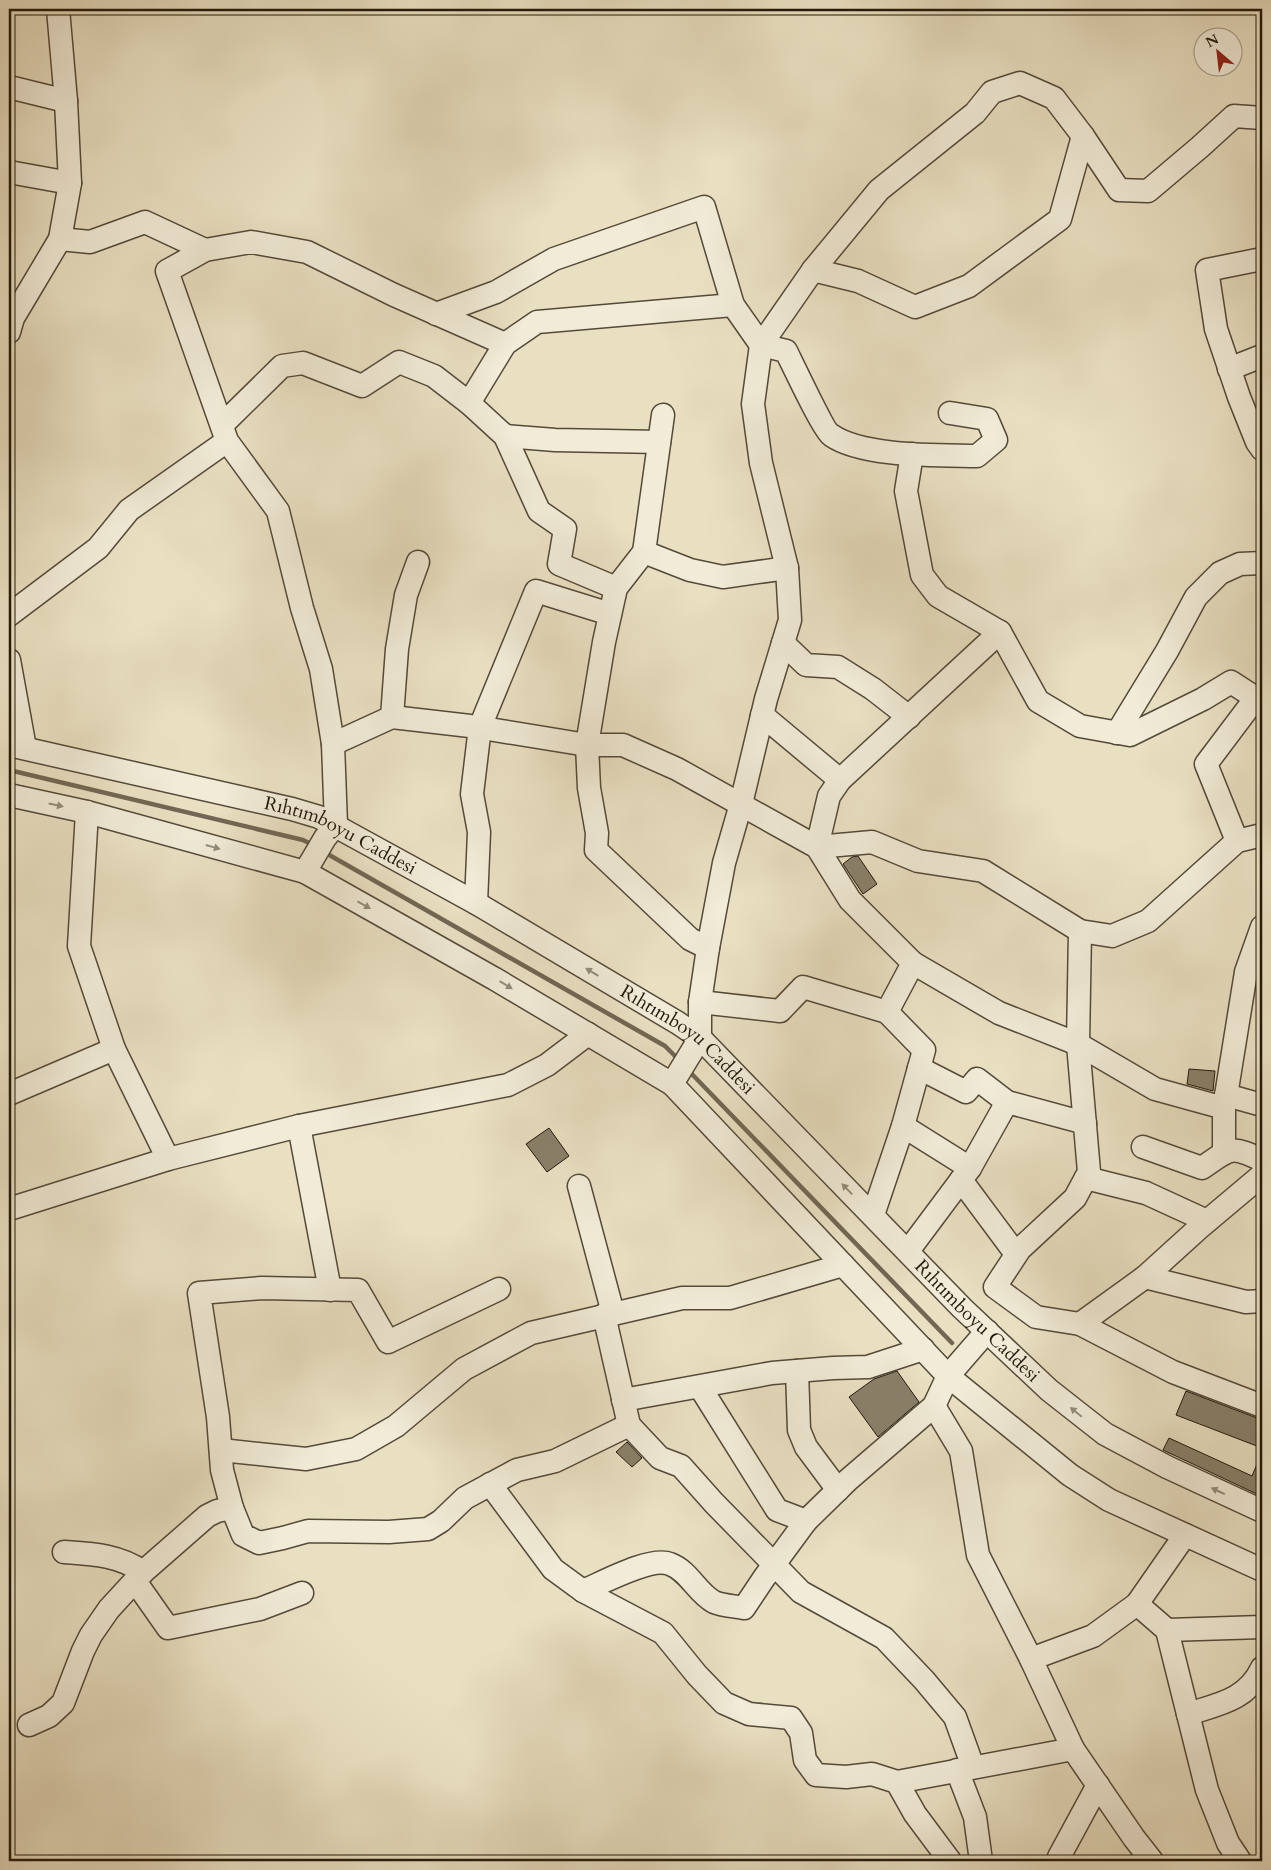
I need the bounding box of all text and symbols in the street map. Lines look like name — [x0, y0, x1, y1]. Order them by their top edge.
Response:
north arrow — [1194, 28, 1244, 78]
text: N — [1202, 30, 1222, 52]
street label: Rıhtımboyu Caddesi — [262, 790, 421, 881]
one-way arrow — [49, 801, 64, 809]
one-way arrow — [206, 843, 221, 851]
one-way arrow — [357, 901, 371, 909]
one-way arrow — [586, 967, 599, 976]
street label: Rıhtımboyu Caddesi — [615, 979, 761, 1100]
one-way arrow — [499, 980, 512, 989]
one-way arrow — [842, 1183, 854, 1195]
street label: Rıhtımboyu Caddesi — [909, 1254, 1046, 1388]
one-way arrow — [1070, 1407, 1083, 1418]
one-way arrow — [1211, 1486, 1225, 1494]

